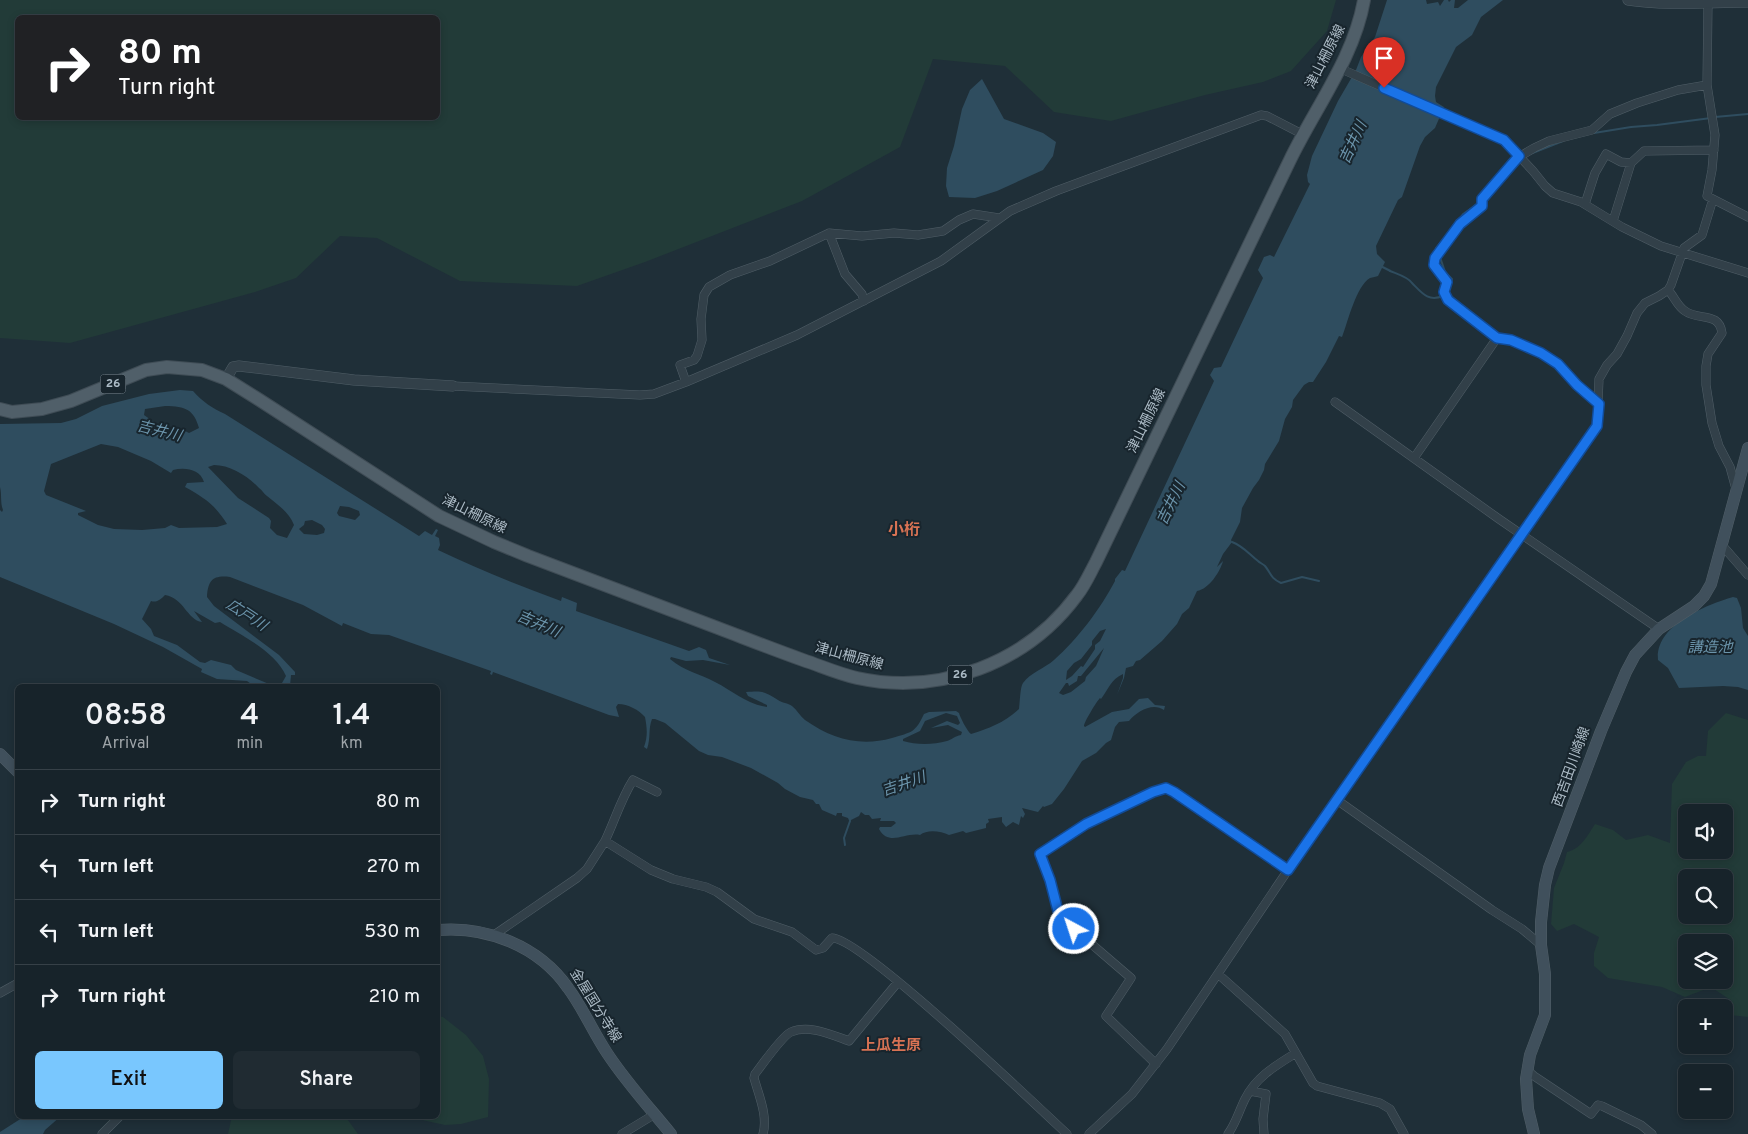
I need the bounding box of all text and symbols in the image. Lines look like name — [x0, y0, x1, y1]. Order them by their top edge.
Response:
street label: 津山柵原線 — [1303, 22, 1349, 92]
text: 80 m — [118, 32, 202, 76]
icon: right — [35, 35, 100, 100]
pin — [1363, 37, 1405, 88]
icon: arrive — [1370, 44, 1398, 72]
text: Turn right — [118, 75, 215, 102]
water label: 吉井川 — [1336, 117, 1373, 167]
road number: 26 — [100, 374, 126, 394]
street label: 津山柵原線 — [1124, 386, 1170, 456]
water label: 吉井川 — [135, 417, 185, 447]
water label: 吉井川 — [1154, 478, 1191, 528]
street label: 津山柵原線 — [439, 492, 509, 538]
district label: 小桁 — [888, 521, 920, 541]
water label: 広戸川 — [222, 596, 272, 637]
water label: 吉井川 — [514, 607, 564, 643]
water label: 講造池 — [1687, 639, 1734, 658]
street label: 津山柵原線 — [813, 640, 885, 674]
road number: 26 — [948, 666, 972, 684]
text: 08:58 — [84, 698, 167, 735]
text: 4 — [240, 698, 259, 735]
text: 1.4 — [333, 698, 370, 735]
street label: 西吉田川崎線 — [1550, 725, 1594, 809]
text: Arrival — [102, 734, 150, 754]
text: min — [236, 734, 263, 754]
text: km — [340, 734, 363, 754]
water label: 吉井川 — [880, 768, 930, 801]
icon: right — [35, 788, 63, 816]
text: Turn right — [78, 790, 166, 814]
text: 80 m — [376, 790, 420, 814]
map controls — [1678, 804, 1733, 1119]
button: sound — [1678, 804, 1733, 859]
icon: left — [35, 853, 63, 881]
text: Turn left — [78, 855, 154, 879]
text: 270 m — [366, 855, 420, 879]
button: search — [1678, 869, 1733, 924]
position arrow — [1047, 902, 1099, 954]
icon: left — [35, 918, 63, 946]
text: Turn left — [78, 920, 154, 944]
text: 530 m — [364, 920, 420, 944]
button: layers — [1678, 934, 1733, 989]
street label: 金屋国分寺線 — [566, 966, 624, 1046]
icon: right — [35, 983, 63, 1011]
text: Turn right — [78, 985, 166, 1009]
text: 210 m — [369, 985, 420, 1009]
button: + — [1678, 999, 1733, 1054]
district label: 上瓜生原 — [861, 1037, 921, 1056]
button: Exit — [35, 1051, 223, 1109]
button: Share — [233, 1051, 420, 1109]
button: − — [1678, 1064, 1733, 1119]

